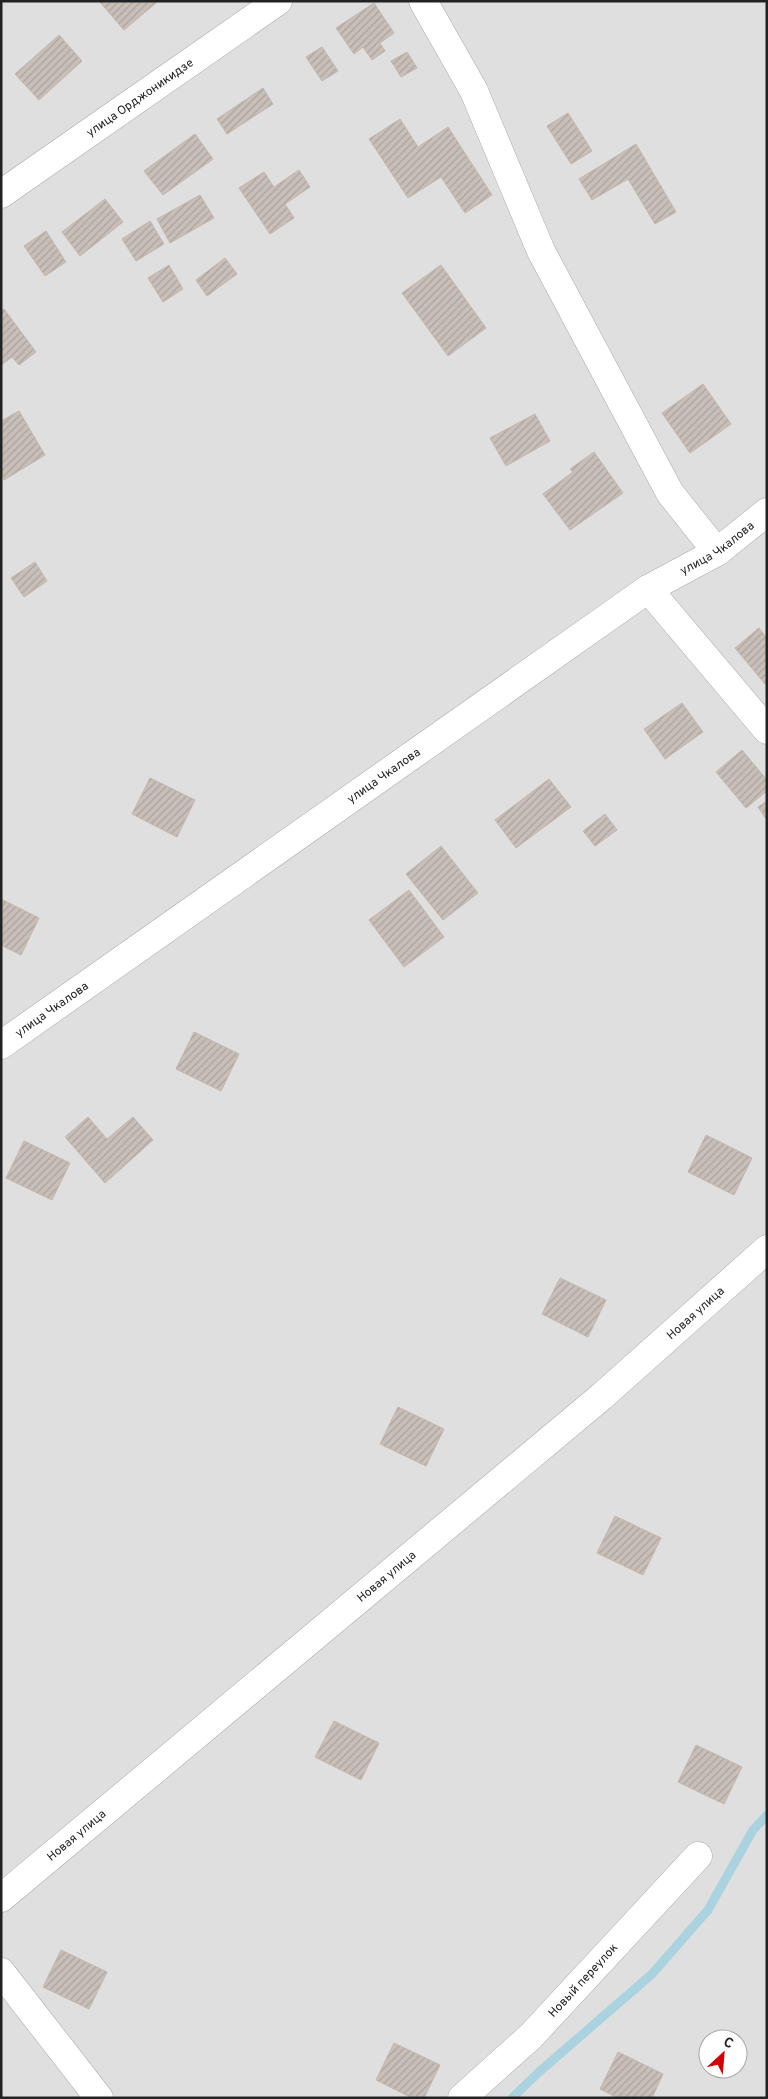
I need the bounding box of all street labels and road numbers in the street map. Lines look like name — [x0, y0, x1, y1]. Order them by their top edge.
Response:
street label: улица Орджоникидзе — [83, 55, 197, 141]
street label: улица Чкалова — [678, 518, 758, 579]
street label: улица Чкалова — [344, 745, 424, 808]
street label: улица Чкалова — [12, 979, 92, 1041]
street label: Новая улица — [664, 1284, 728, 1344]
street label: Новая улица — [354, 1548, 420, 1606]
street label: Новая улица — [44, 1807, 110, 1865]
street label: Новый переулок — [545, 1940, 622, 2021]

